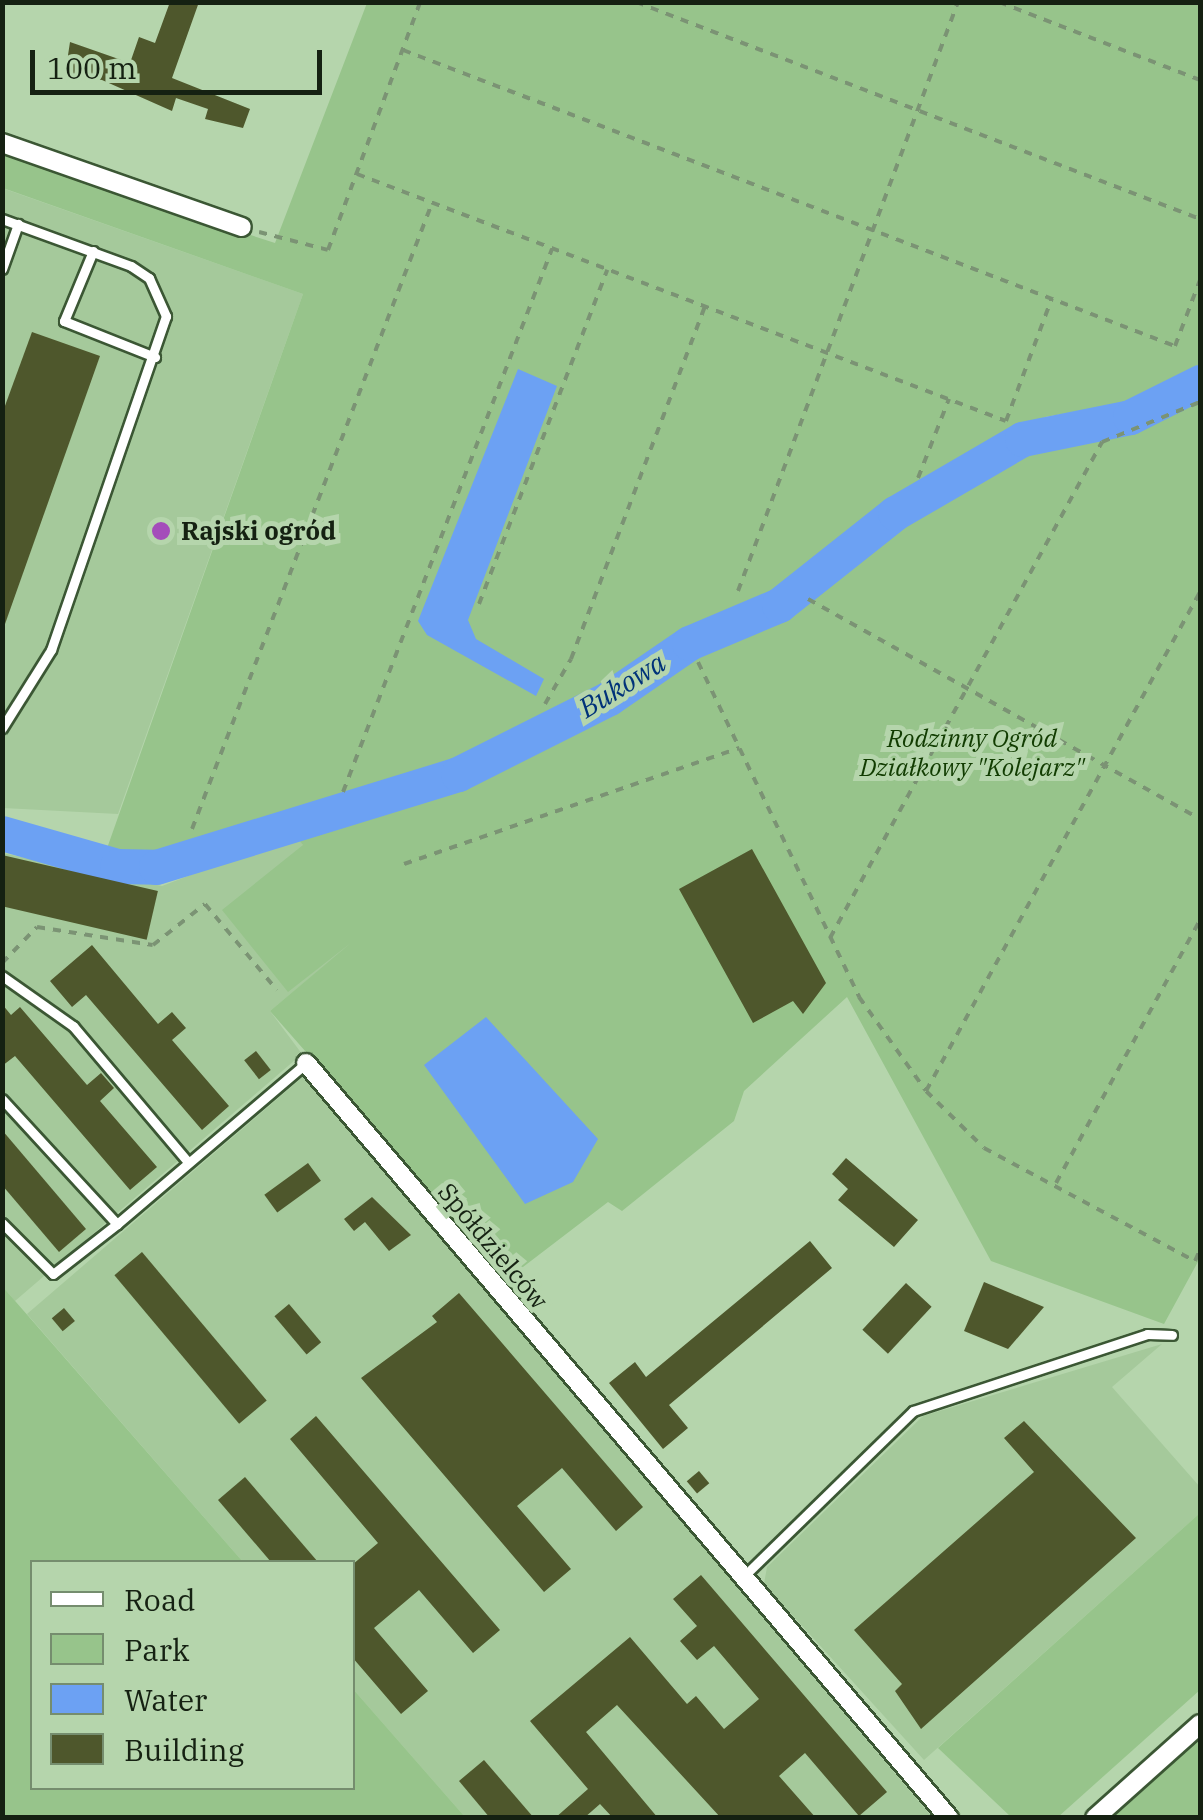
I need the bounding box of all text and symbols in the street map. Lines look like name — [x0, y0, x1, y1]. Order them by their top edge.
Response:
scale bar — [35, 30, 328, 92]
text: 100 m — [47, 48, 137, 87]
place label: Rajski ogród — [181, 516, 336, 546]
marker: Rajski ogród — [150, 520, 172, 542]
water label: Bukowa — [572, 645, 672, 725]
park label: Rodzinny Ogród Działkowy "Kolejarz" — [860, 724, 1084, 783]
street label: Spółdzielców — [432, 1177, 554, 1315]
legend — [30, 1560, 355, 1790]
text: Road — [124, 1580, 196, 1619]
text: Park — [124, 1630, 190, 1669]
text: Water — [124, 1680, 207, 1719]
text: Building — [124, 1730, 244, 1769]

